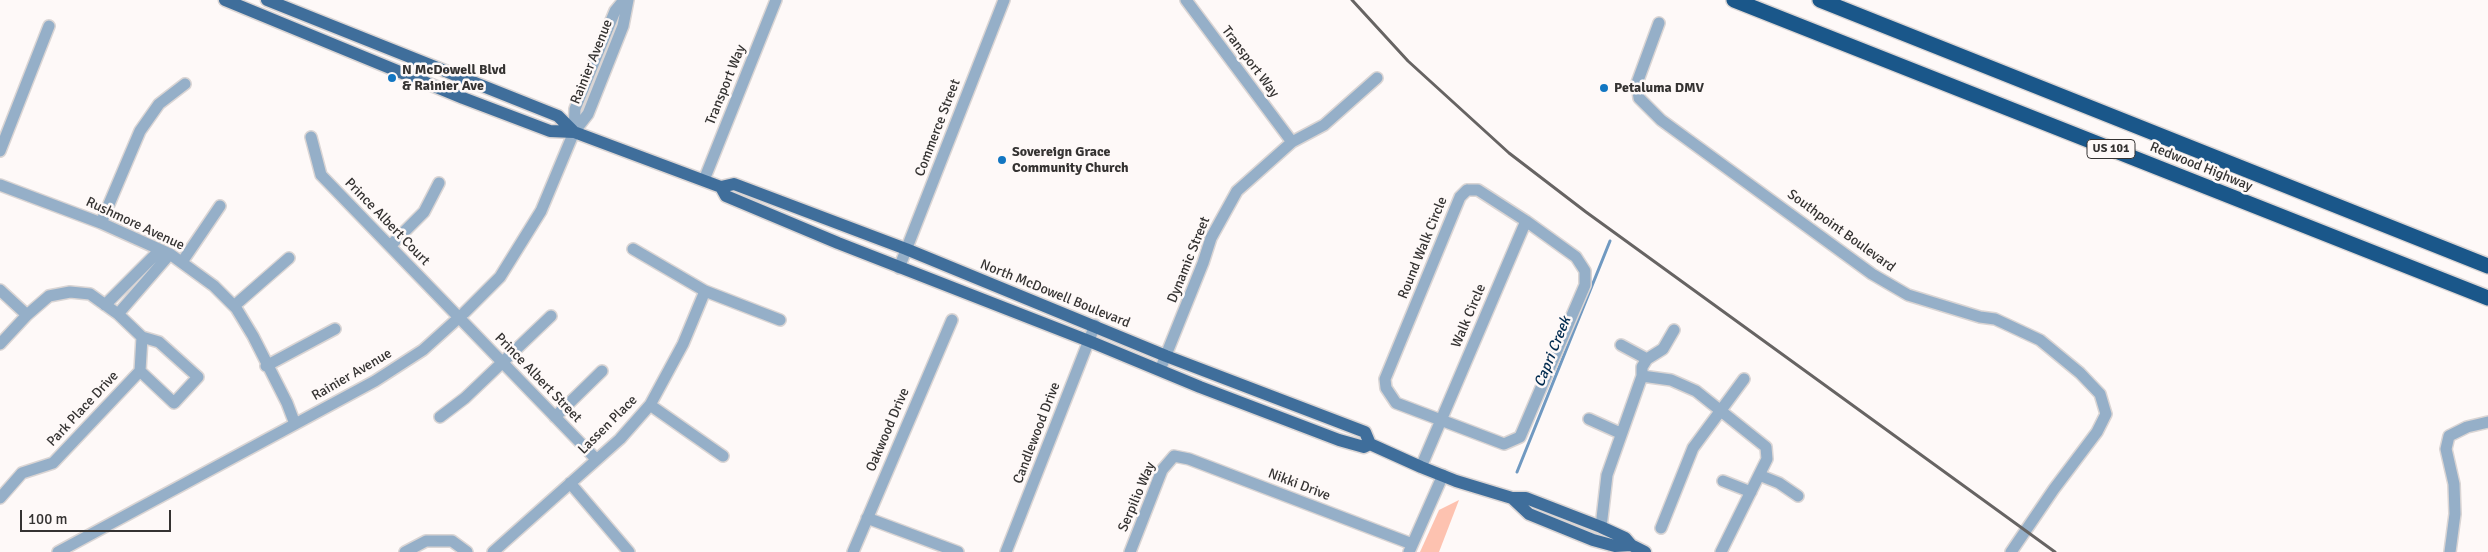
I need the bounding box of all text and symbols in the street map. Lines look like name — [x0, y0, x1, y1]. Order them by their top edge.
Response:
street label: Rainier Avenue — [567, 17, 617, 107]
street label: Transport Way — [1218, 23, 1282, 101]
street label: Transport Way — [702, 42, 750, 128]
place label: N McDowell Blvd & Rainier Ave — [402, 62, 506, 94]
marker: N McDowell Blvd & Rainier Ave — [386, 72, 398, 84]
street label: Commerce Street — [912, 77, 964, 179]
place label: Petaluma DMV — [1614, 80, 1704, 96]
marker: Petaluma DMV — [1598, 82, 1610, 94]
street label: Redwood Highway — [2147, 139, 2255, 195]
road number: US 101 — [2087, 140, 2135, 158]
place label: Sovereign Grace Community Church — [1012, 144, 1129, 176]
marker: Sovereign Grace Community Church — [996, 154, 1008, 166]
street label: Prince Albert Court — [341, 175, 433, 269]
street label: Southpoint Boulevard — [1784, 186, 1898, 276]
street label: Rushmore Avenue — [83, 194, 187, 254]
street label: Round Walk Circle — [1395, 194, 1451, 302]
street label: Dynamic Street — [1164, 214, 1214, 306]
street label: North McDowell Boulevard — [978, 256, 1132, 332]
street label: Walk Circle — [1448, 282, 1490, 350]
water label: Capri Creek — [1531, 314, 1575, 390]
street label: Prince Albert Street — [491, 330, 585, 426]
street label: Rainier Avenue — [309, 345, 395, 405]
street label: Park Place Drive — [44, 368, 122, 450]
street label: Candlewood Drive — [1010, 380, 1064, 486]
street label: Oakwood Drive — [863, 386, 913, 474]
street label: Lassen Place — [575, 392, 641, 458]
street label: Serpilio Way — [1115, 460, 1159, 534]
street label: Nikki Drive — [1265, 465, 1333, 505]
scale bar — [22, 500, 174, 532]
text: 100 m — [28, 510, 68, 528]

